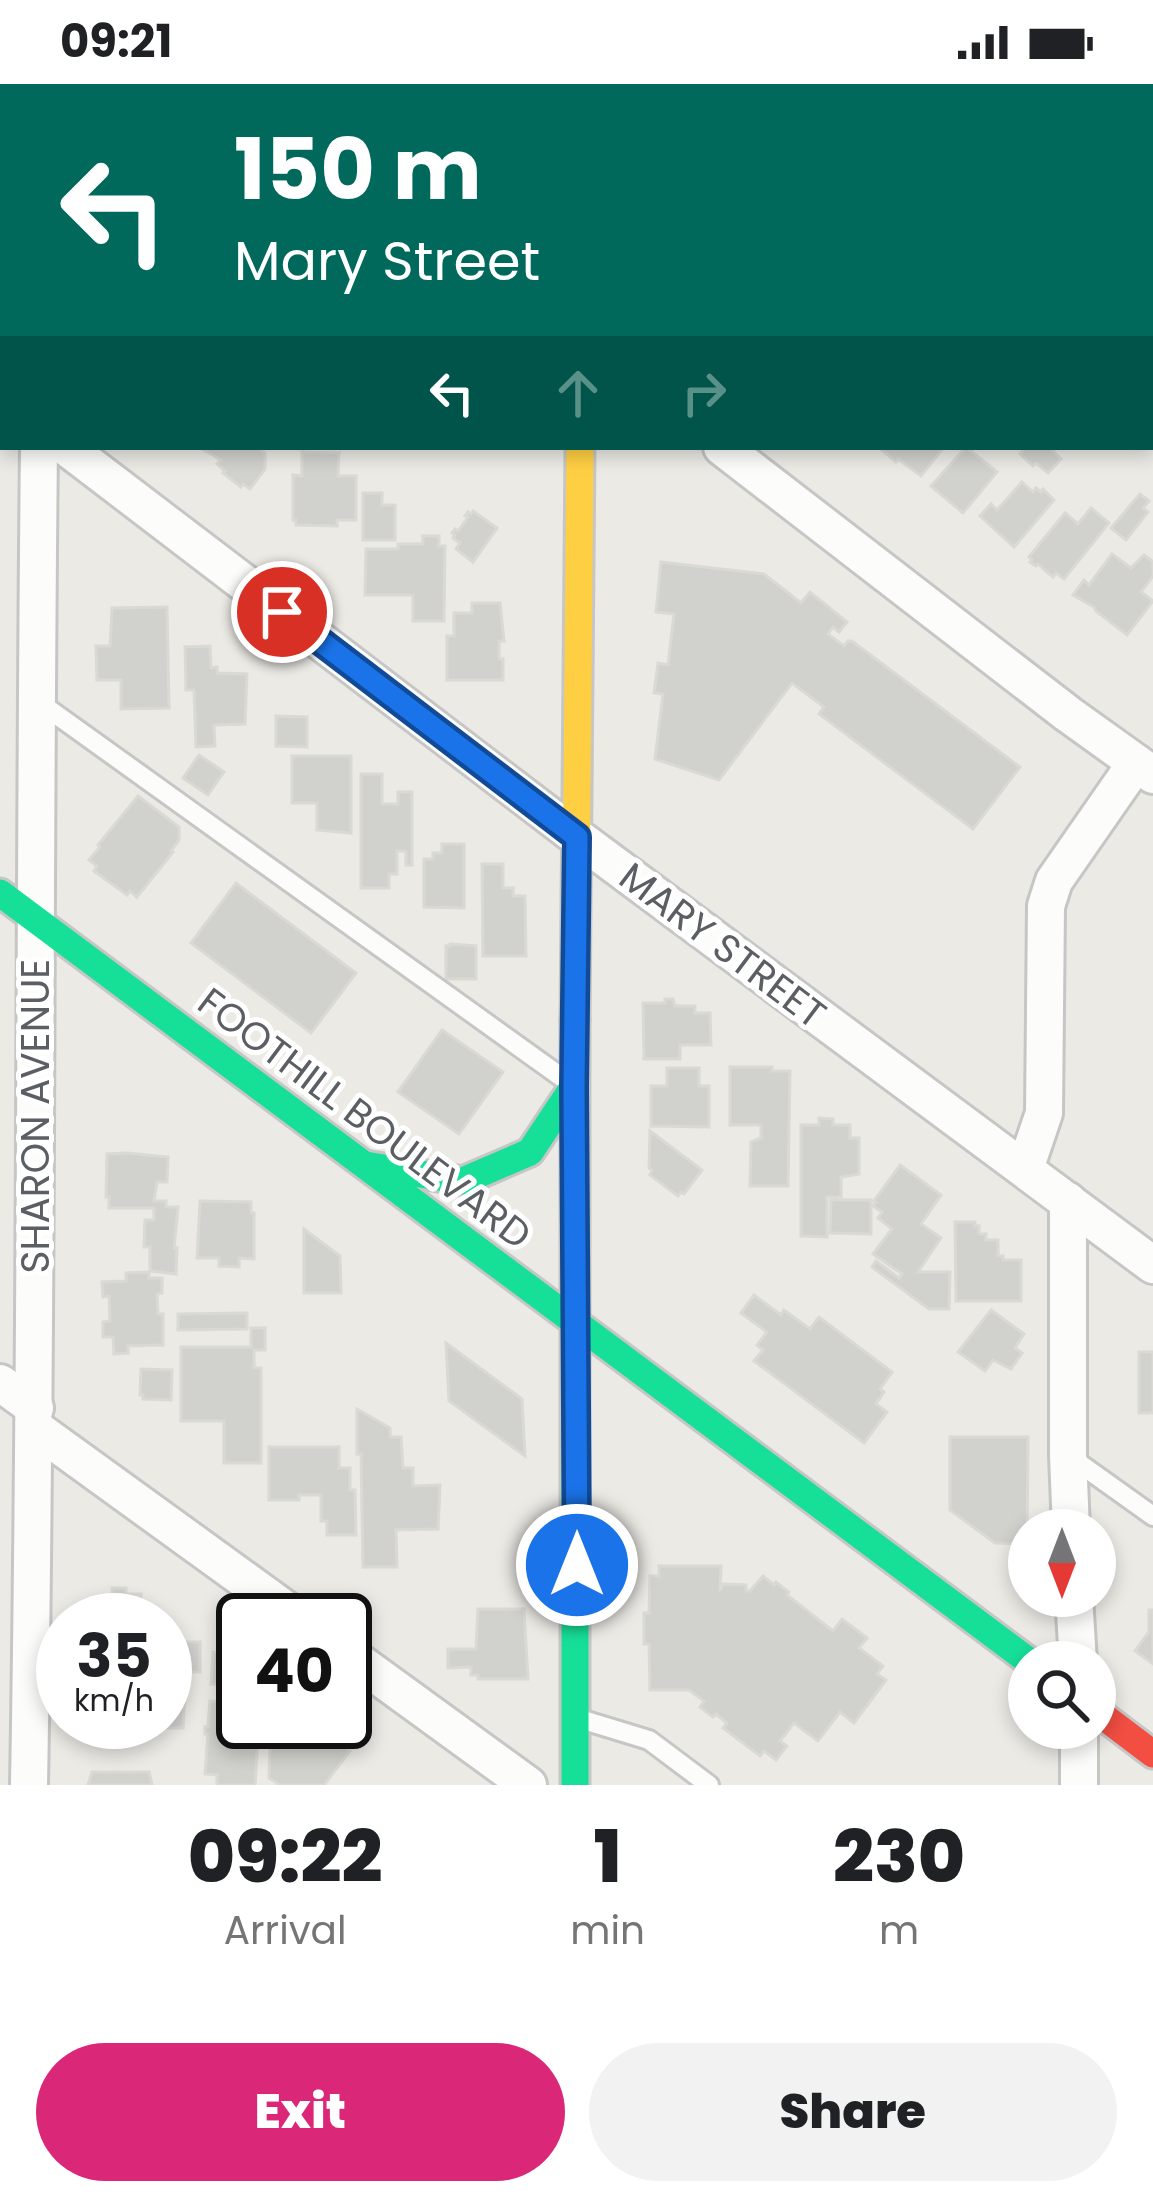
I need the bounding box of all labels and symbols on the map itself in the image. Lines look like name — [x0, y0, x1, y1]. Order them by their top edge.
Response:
pin — [231, 561, 333, 663]
street label: MARY STREET — [608, 850, 837, 1041]
street label: SHARON AVENUE — [8, 959, 63, 1273]
street label: FOOTHILL BOULEVARD — [187, 975, 543, 1262]
position arrow — [514, 1502, 640, 1628]
north arrow — [1008, 1509, 1116, 1617]
speed limit sign: 40 — [216, 1593, 372, 1749]

